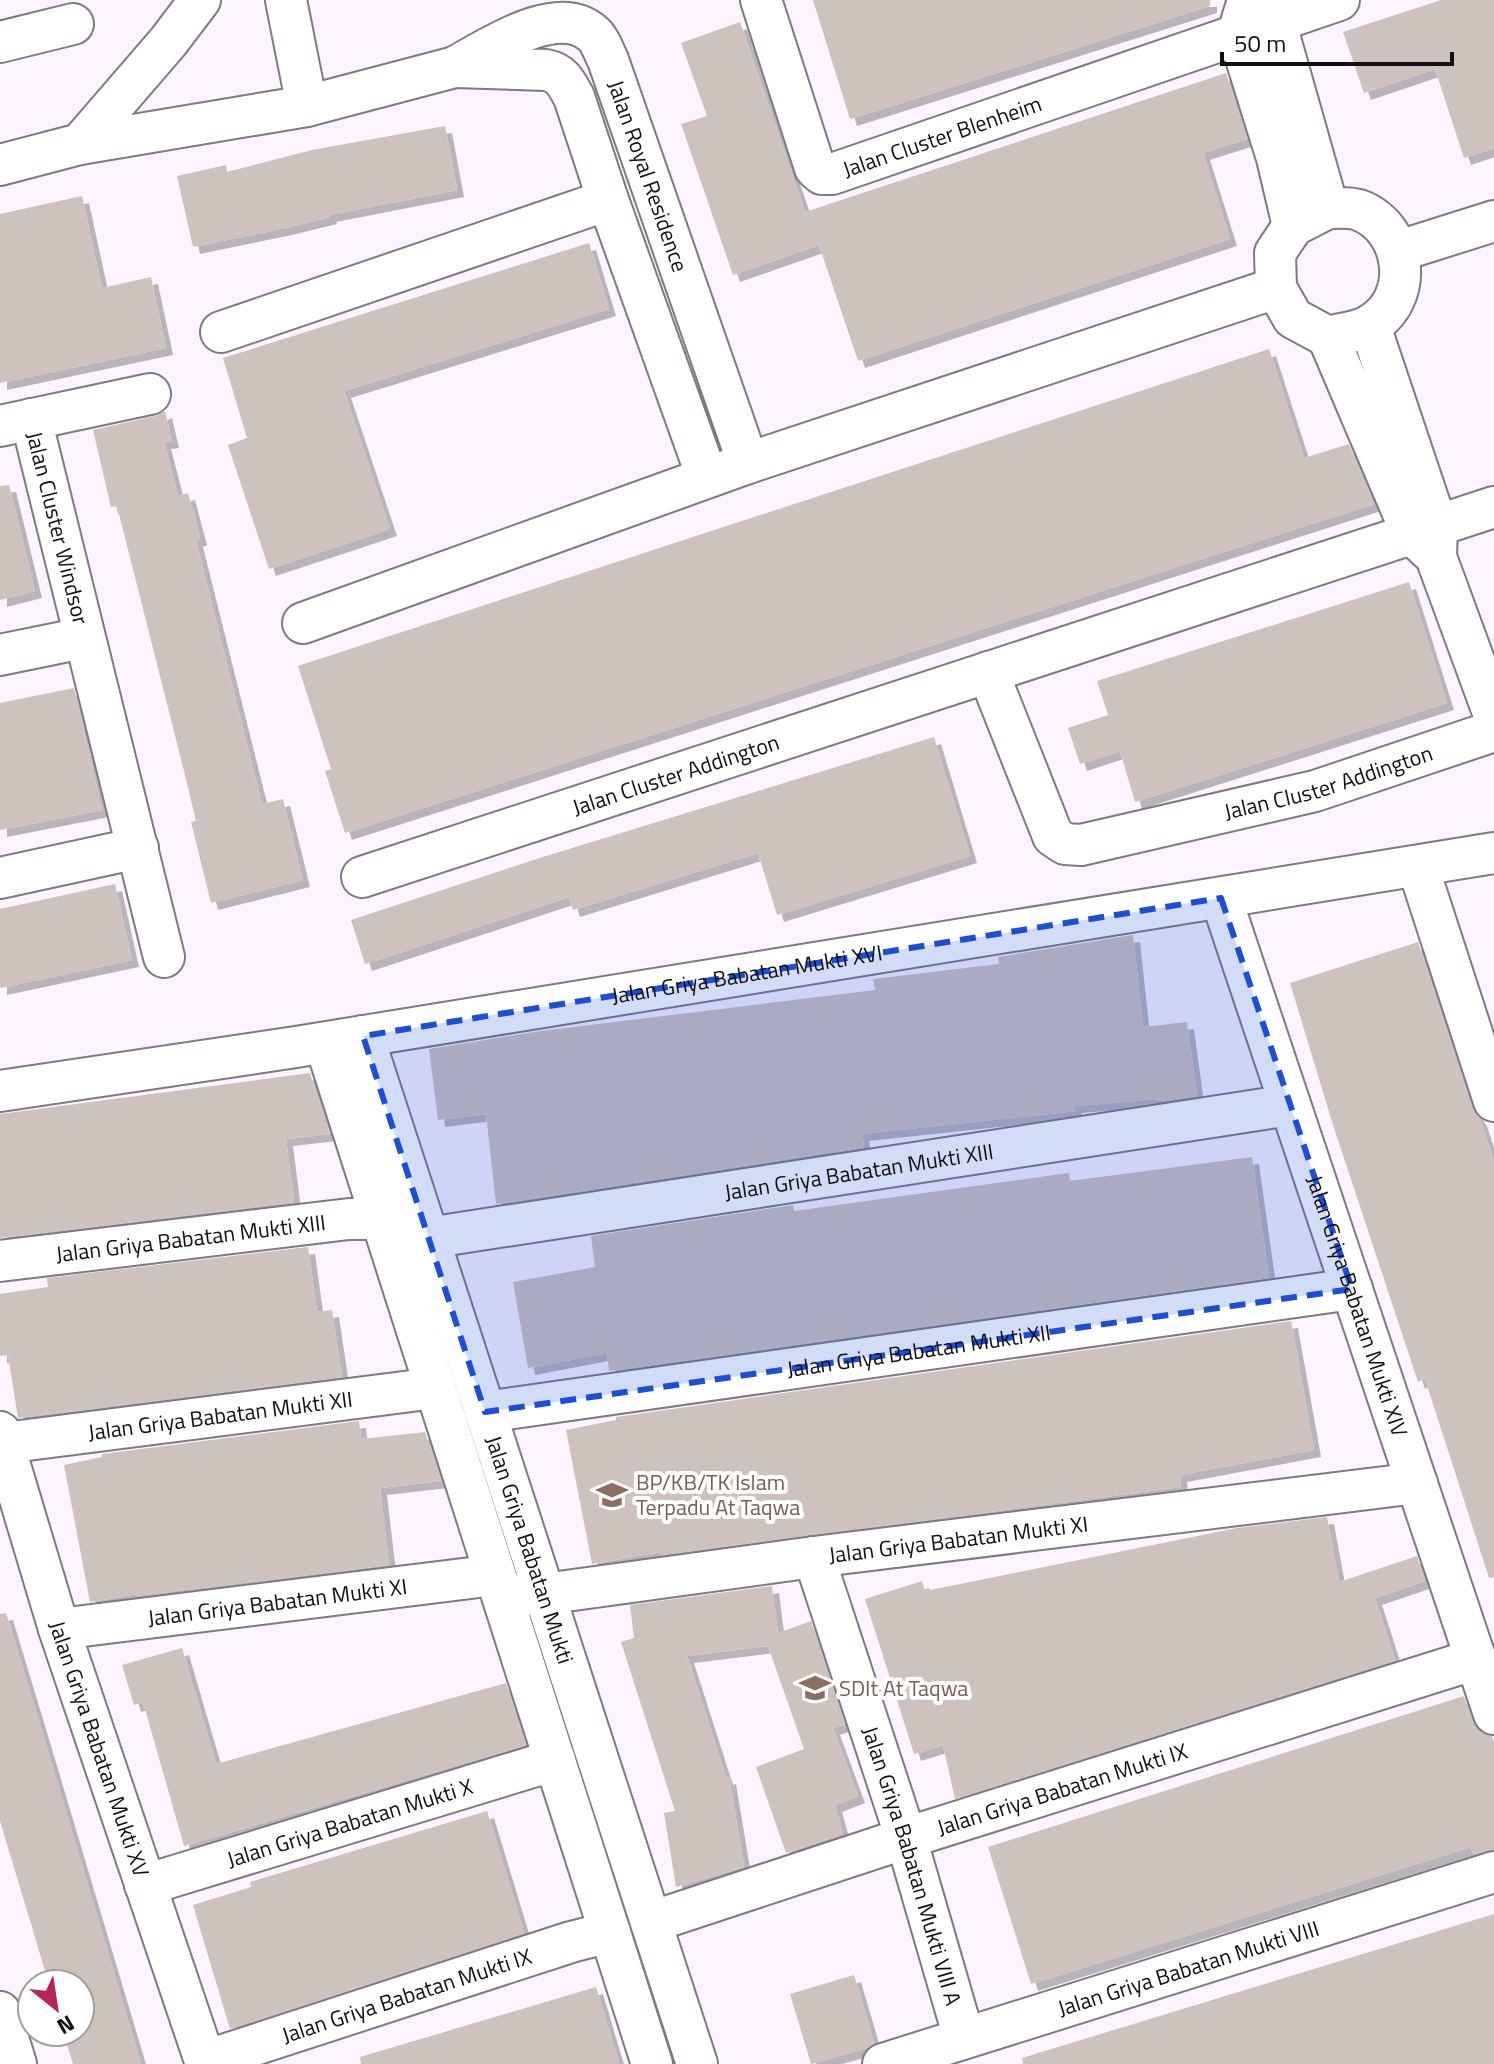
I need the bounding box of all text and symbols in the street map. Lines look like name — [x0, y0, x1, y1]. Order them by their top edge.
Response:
scale bar — [1222, 16, 1452, 66]
text: 50 m — [1234, 25, 1286, 61]
street label: Jalan Royal Residence — [599, 75, 697, 277]
street label: Jalan Cluster Blenheim — [838, 86, 1046, 186]
street label: Jalan Cluster Windsor — [18, 428, 98, 628]
street label: Jalan Cluster Addington — [568, 725, 784, 824]
street label: Jalan Cluster Addington — [1221, 736, 1437, 828]
street label: Jalan Griya Babatan Mukti XVI — [609, 935, 885, 1013]
street label: Jalan Griya Babatan Mukti XIII — [722, 1134, 996, 1209]
street label: Jalan Griya Babatan Mukti XIV — [1298, 1171, 1417, 1441]
street label: Jalan Griya Babatan Mukti XIII — [54, 1205, 328, 1271]
street label: Jalan Griya Babatan Mukti XII — [784, 1315, 1053, 1386]
street label: Jalan Griya Babatan Mukti XII — [86, 1382, 355, 1449]
street label: Jalan Griya Babatan Mukti — [477, 1431, 583, 1668]
place label: BP/KB/TK Islam Terpadu At Taqwa — [636, 1465, 800, 1524]
school or university icon: BP/KB/TK Islam Terpadu At Taqwa — [595, 1478, 629, 1512]
street label: Jalan Griya Babatan Mukti XI — [827, 1507, 1090, 1572]
street label: Jalan Griya Babatan Mukti XI — [146, 1569, 409, 1635]
street label: Jalan Griya Babatan Mukti XV — [40, 1617, 159, 1881]
school or university icon: SDIt At Taqwa — [798, 1671, 832, 1705]
place label: SDIt At Taqwa — [839, 1671, 968, 1705]
street label: Jalan Griya Babatan Mukti VIII A — [853, 1722, 971, 2009]
street label: Jalan Griya Babatan Mukti IX — [932, 1734, 1192, 1844]
street label: Jalan Griya Babatan Mukti X — [223, 1769, 477, 1876]
street label: Jalan Griya Babatan Mukti VIII — [1053, 1911, 1323, 2025]
street label: Jalan Griya Babatan Mukti IX — [277, 1939, 536, 2052]
north arrow — [16, 1968, 96, 2048]
text: N — [51, 2007, 81, 2044]

